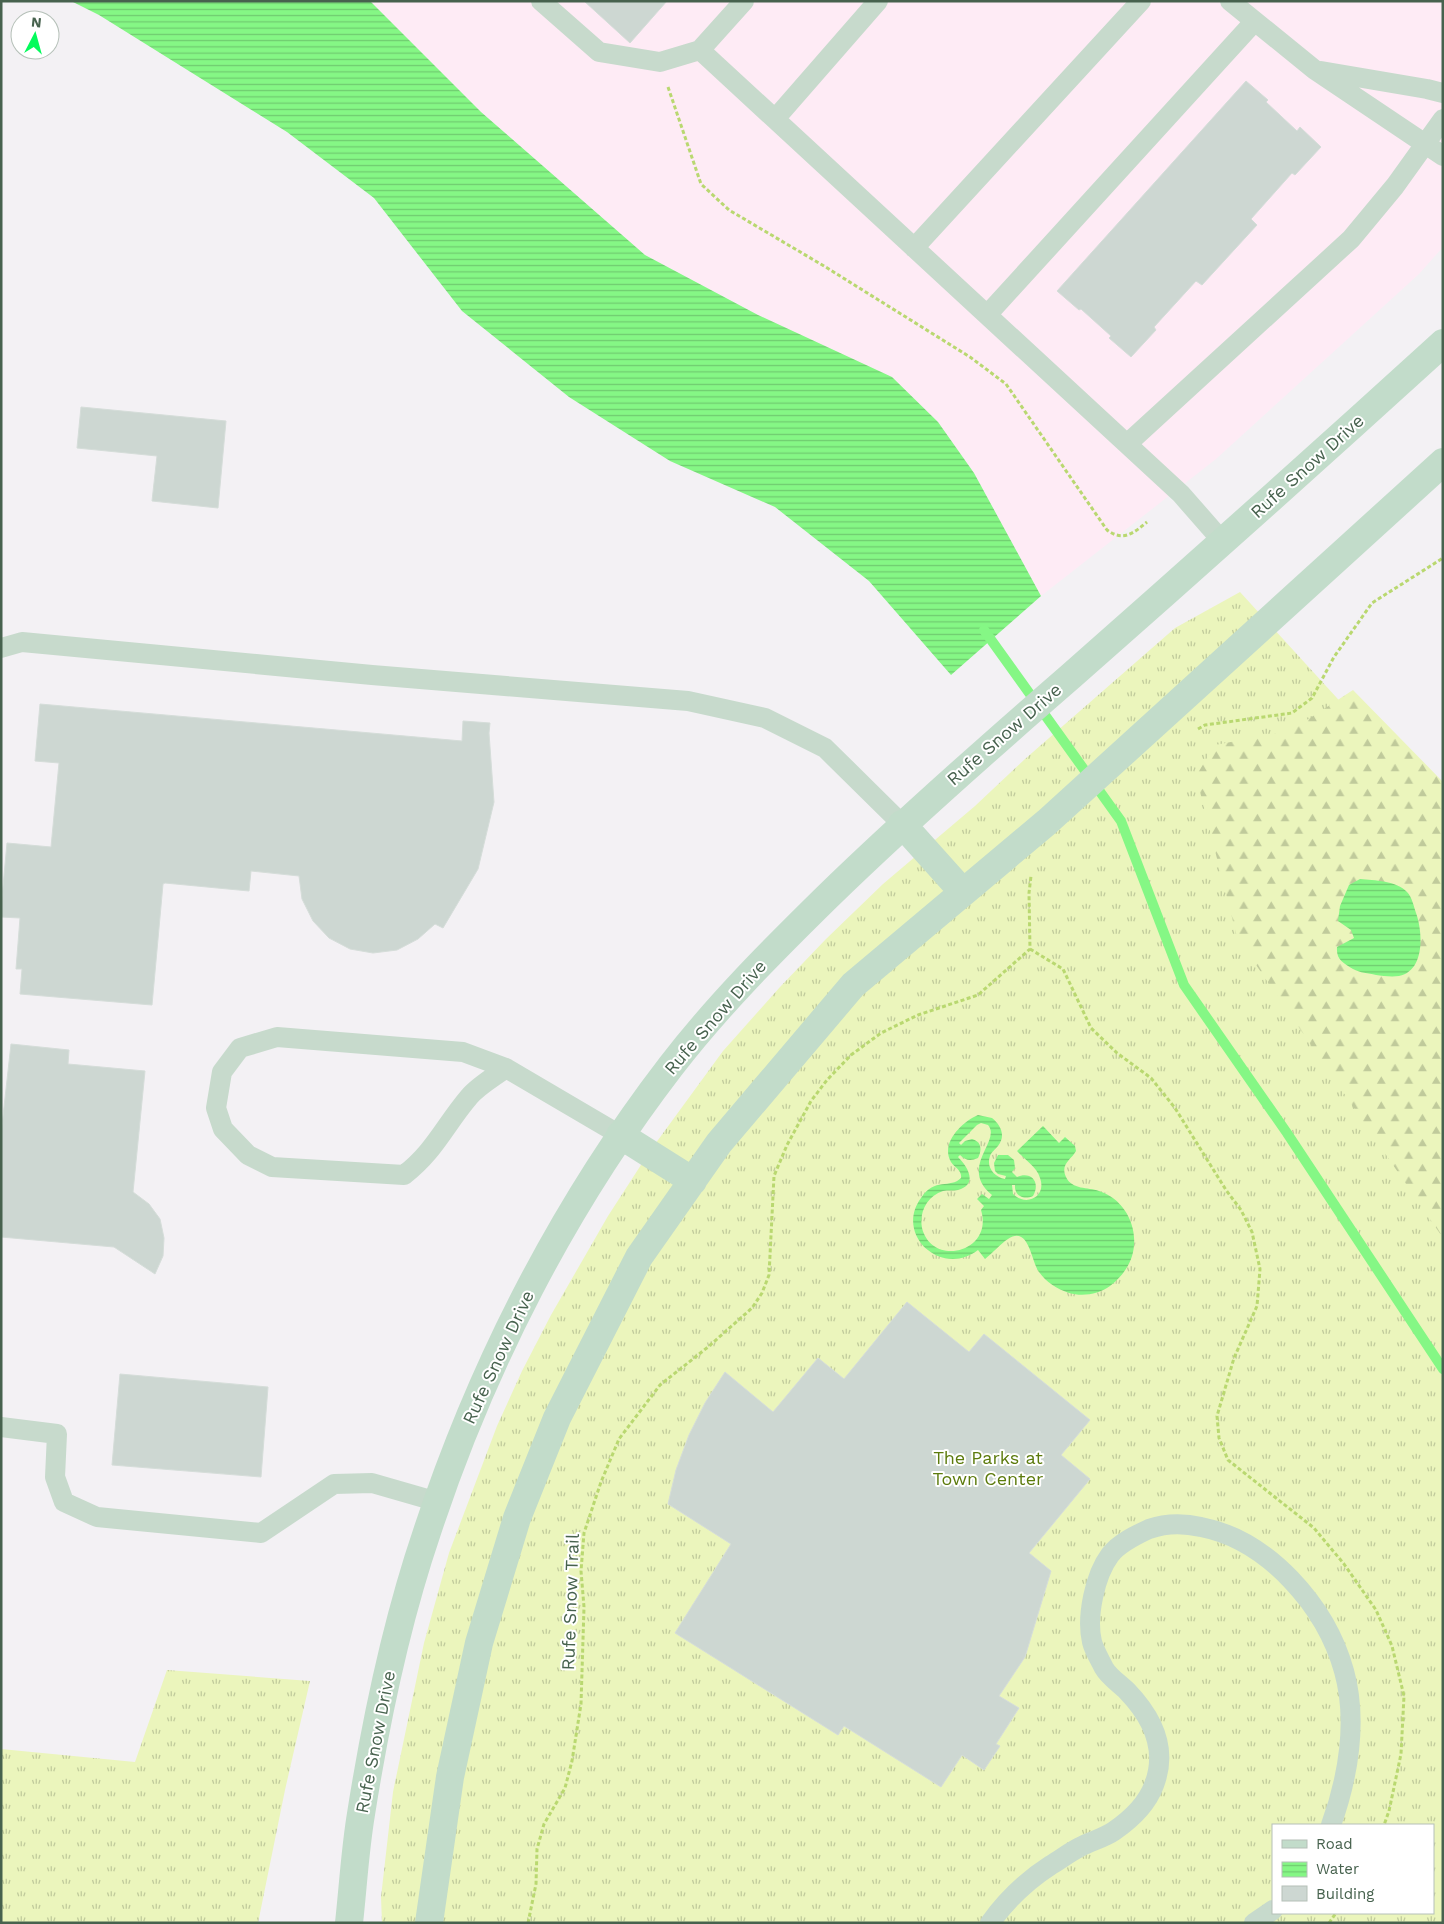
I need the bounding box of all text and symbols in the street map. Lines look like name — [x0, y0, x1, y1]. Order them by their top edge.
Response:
north arrow — [10, 10, 60, 60]
text: N — [30, 14, 42, 31]
street label: Rufe Snow Drive — [1246, 410, 1368, 522]
street label: Rufe Snow Drive — [942, 679, 1066, 789]
street label: Rufe Snow Drive — [660, 955, 770, 1079]
street label: Rufe Snow Drive — [458, 1287, 538, 1427]
park label: The Parks at Town Center — [933, 1447, 1043, 1489]
street label: Rufe Snow Trail — [557, 1533, 583, 1671]
street label: Rufe Snow Drive — [351, 1669, 399, 1815]
legend — [1272, 1824, 1434, 1914]
text: Road — [1316, 1835, 1353, 1853]
text: Water — [1316, 1860, 1359, 1878]
text: Building — [1316, 1885, 1374, 1903]

